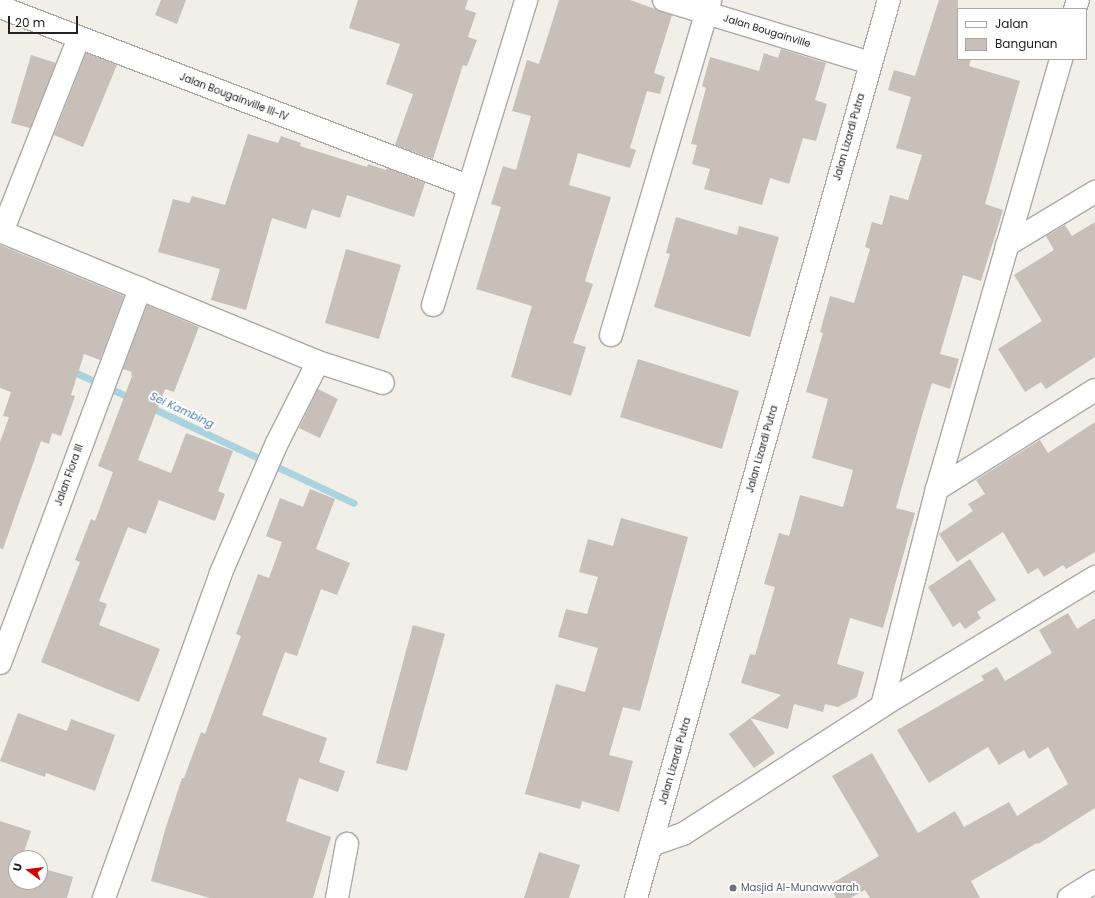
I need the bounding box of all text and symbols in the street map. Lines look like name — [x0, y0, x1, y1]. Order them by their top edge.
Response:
scale bar — [10, 8, 80, 34]
legend — [957, 8, 1087, 60]
street label: Jalan Bougainville — [722, 12, 812, 50]
text: 20 m — [15, 14, 45, 31]
text: Jalan — [995, 15, 1028, 32]
text: Bangunan — [995, 35, 1057, 52]
street label: Jalan Bougainville III-IV — [178, 71, 290, 123]
street label: Jalan Lizardi Putra — [831, 92, 867, 182]
water label: Sei Kambing — [148, 389, 216, 431]
street label: Jalan Lizardi Putra — [744, 404, 780, 494]
street label: Jalan Flora III — [52, 443, 86, 507]
street label: Jalan Lizardi Putra — [657, 716, 693, 806]
north arrow — [8, 850, 48, 890]
text: U — [9, 861, 26, 873]
place label: Masjid Al-Munawwarah — [741, 882, 859, 894]
marker: Masjid Al-Munawwarah — [728, 883, 738, 893]

